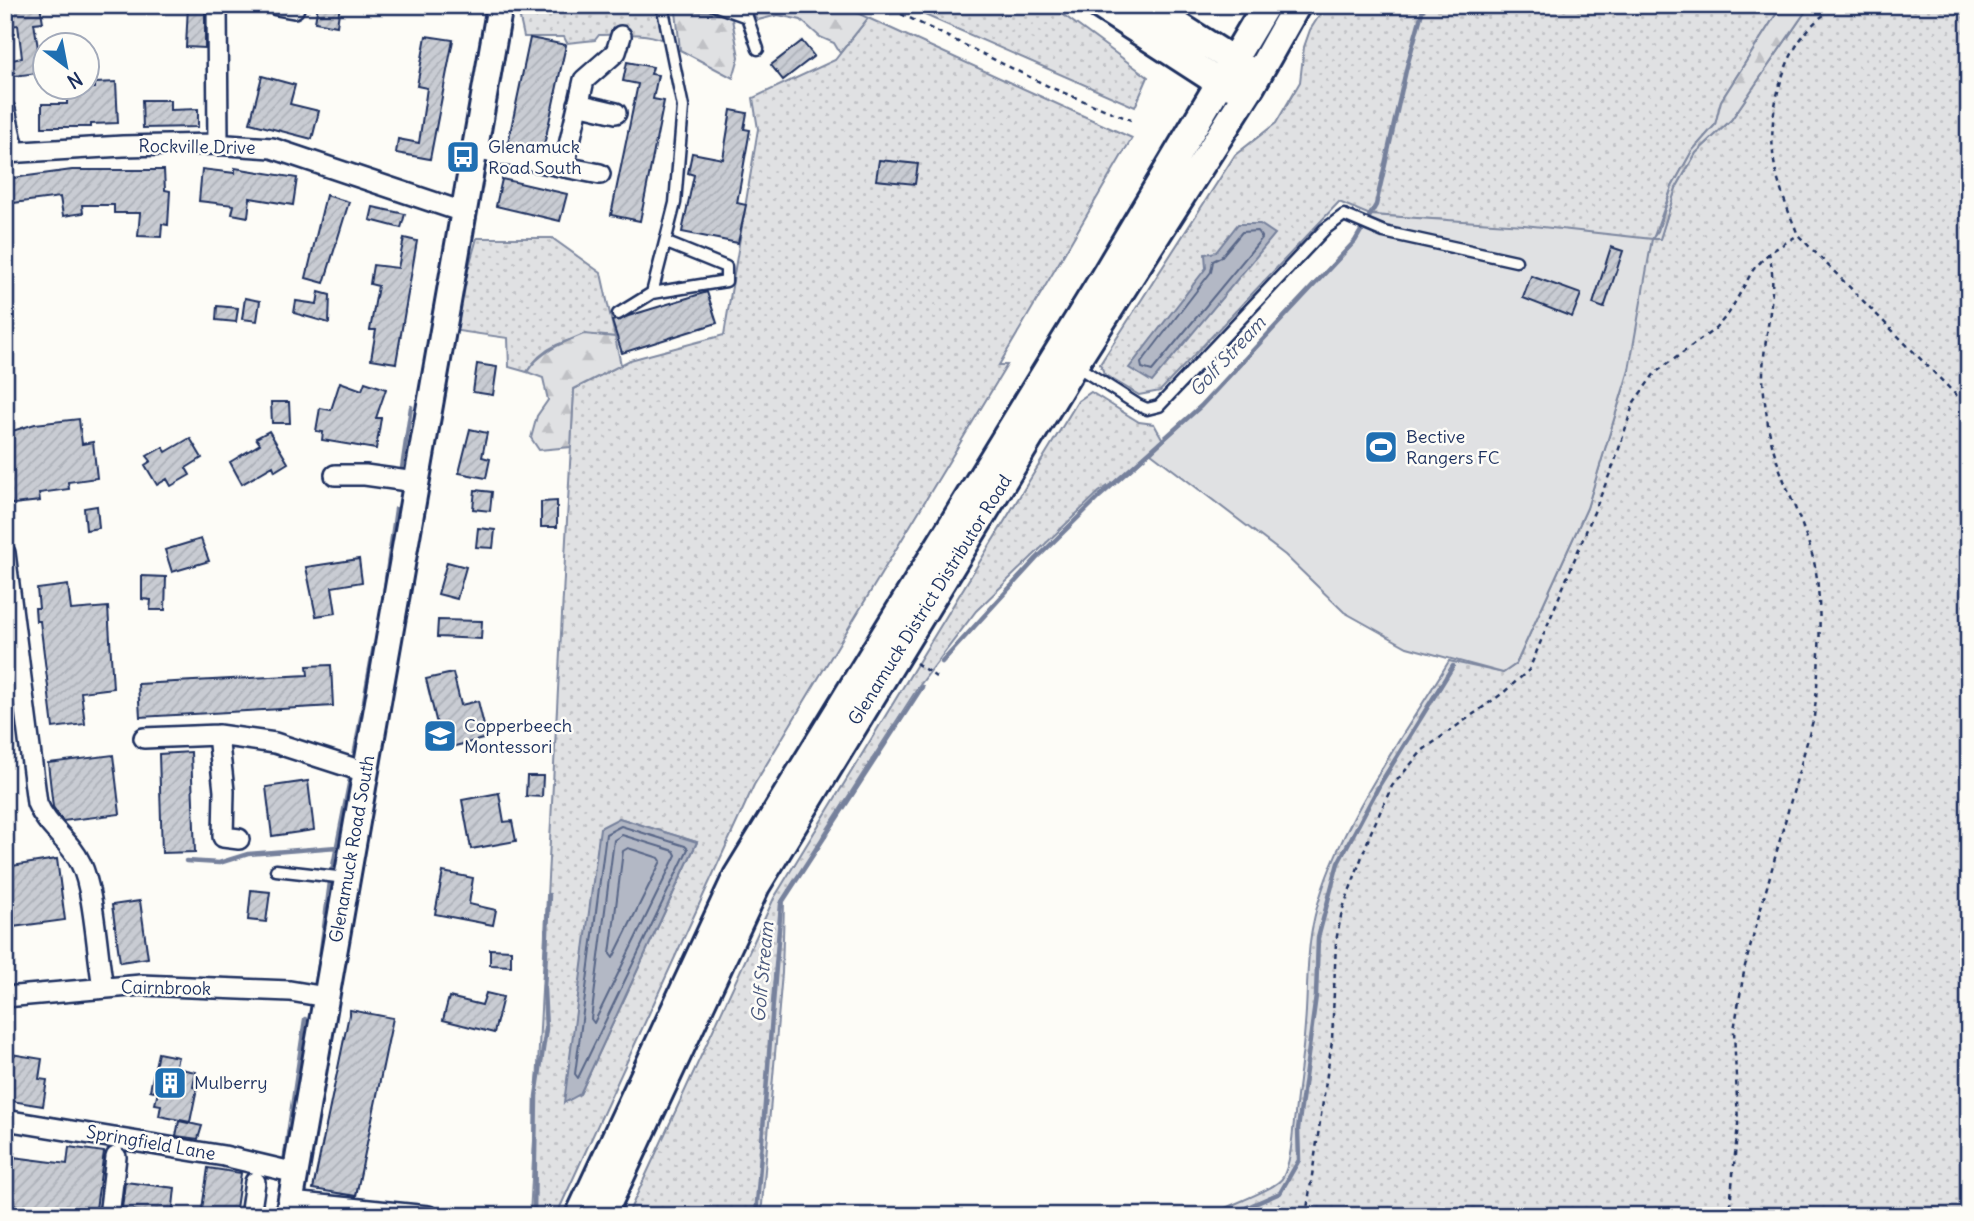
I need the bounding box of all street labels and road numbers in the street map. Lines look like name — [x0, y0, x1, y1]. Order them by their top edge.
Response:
street label: Rockville Drive — [138, 134, 256, 159]
street label: Glenamuck District Distributor Road — [843, 470, 1017, 729]
street label: Glenamuck Road South — [324, 753, 379, 944]
street label: Cairnbrook — [121, 975, 211, 1000]
street label: Springfield Lane — [85, 1120, 217, 1165]

